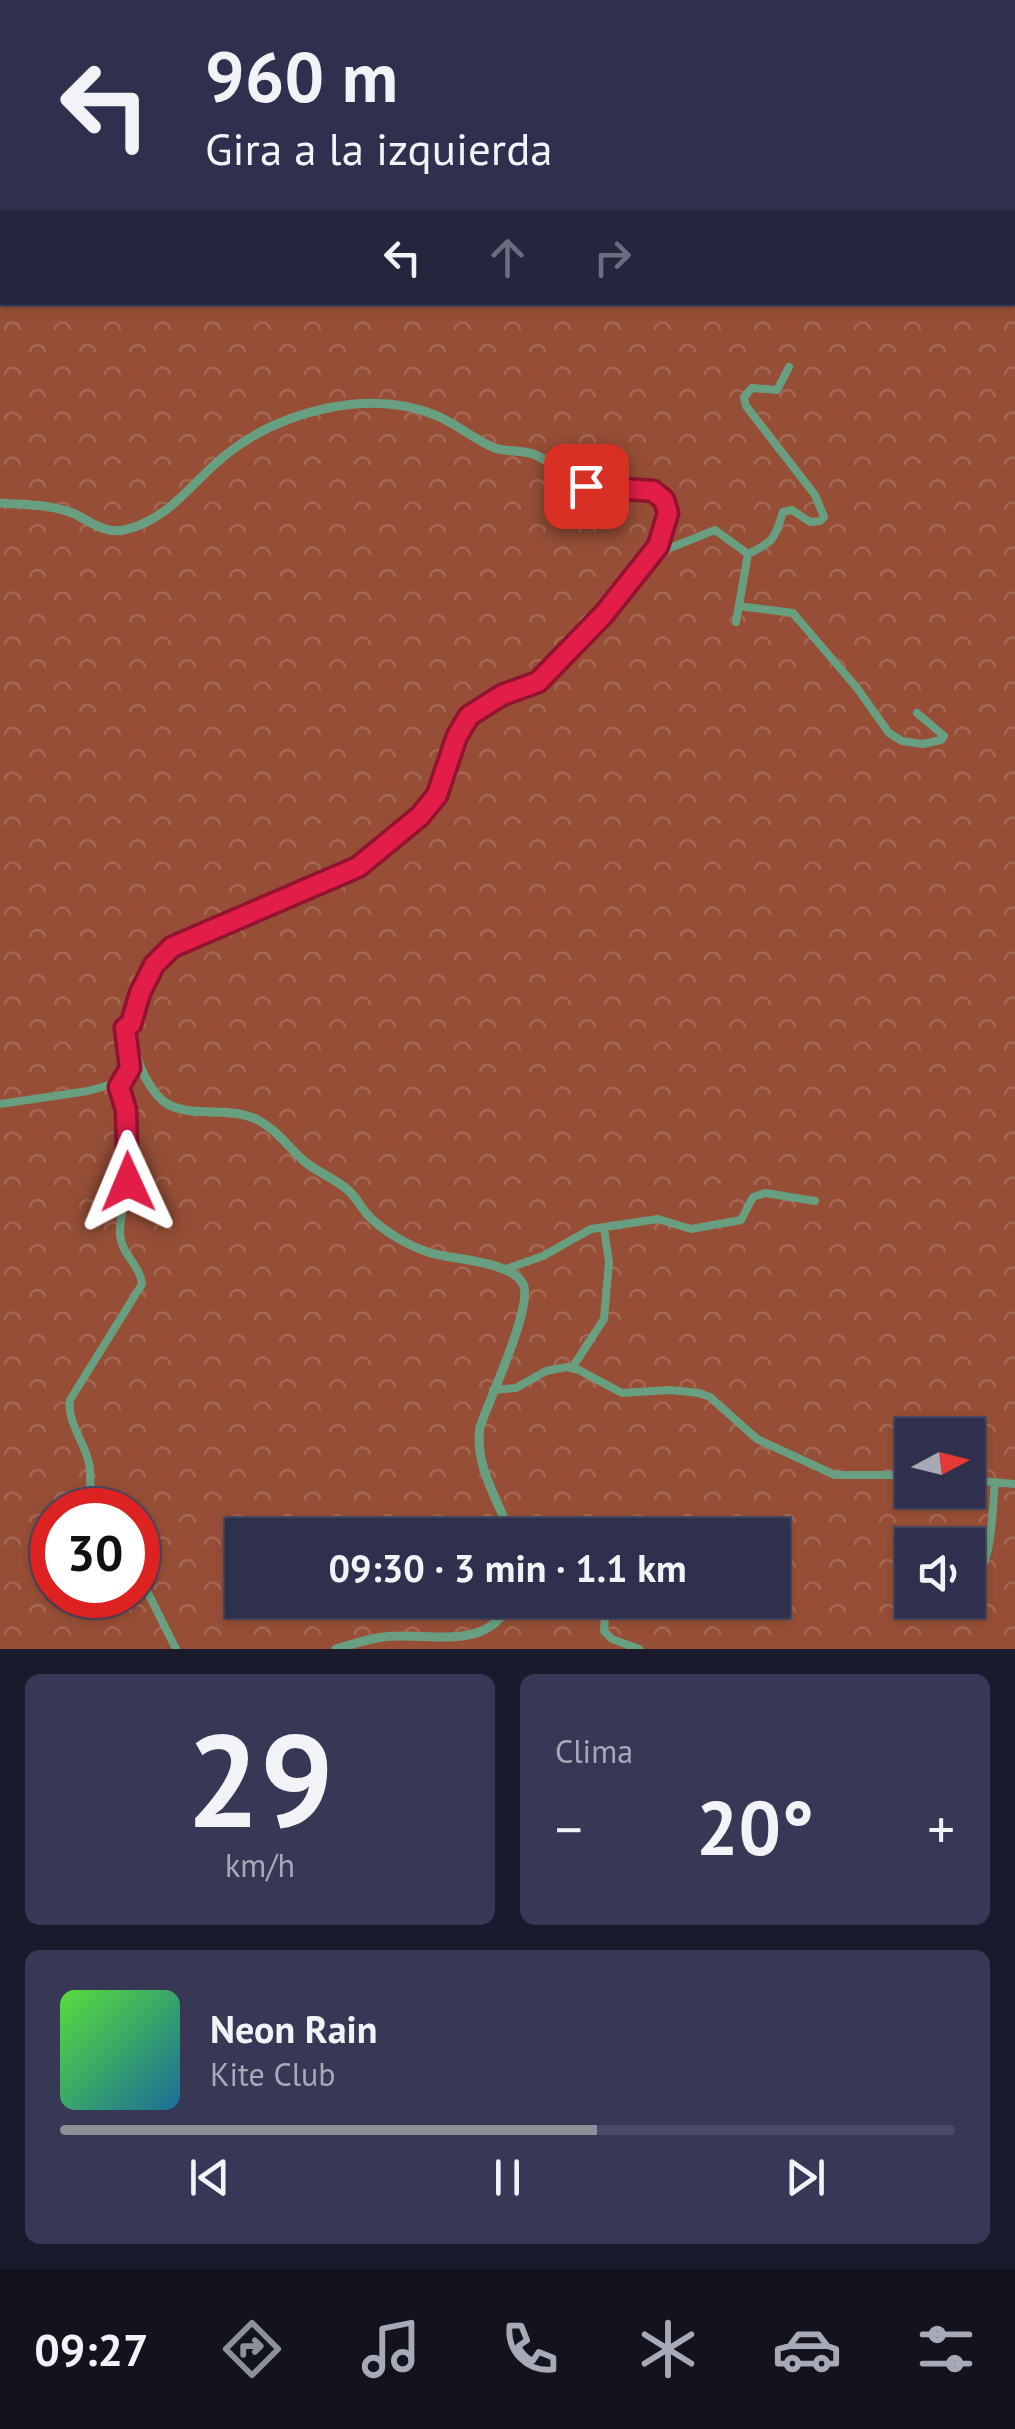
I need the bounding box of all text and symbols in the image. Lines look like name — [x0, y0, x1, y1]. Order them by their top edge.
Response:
text: 960 m — [205, 31, 398, 121]
icon: left — [40, 40, 170, 170]
text: Gira a la izquierda — [205, 119, 553, 177]
icon: left — [375, 230, 430, 285]
icon: ahead — [480, 230, 535, 285]
icon: right — [585, 230, 640, 285]
pin — [544, 444, 629, 529]
icon: arrive — [559, 459, 614, 514]
position arrow — [76, 1130, 180, 1234]
north arrow — [895, 1418, 985, 1508]
map controls — [895, 1418, 985, 1618]
speed limit sign: 30 — [30, 1488, 160, 1618]
button: sound — [895, 1528, 985, 1618]
text: 09:30 · 3 min · 1.1 km — [328, 1543, 687, 1592]
text: 29 — [186, 1695, 334, 1863]
text: Clima — [555, 1730, 633, 1772]
text: 20° — [696, 1779, 814, 1876]
text: − — [555, 1793, 583, 1864]
text: + — [927, 1793, 955, 1864]
text: km/h — [225, 1844, 295, 1886]
text: Neon Rain — [210, 2004, 377, 2053]
text: Kite Club — [210, 2053, 336, 2095]
icon: previous — [182, 2150, 237, 2205]
icon: pause — [480, 2150, 535, 2205]
icon: next — [778, 2150, 833, 2205]
icon: directions — [217, 2314, 287, 2384]
icon: music — [356, 2314, 426, 2384]
icon: phone — [495, 2314, 565, 2384]
icon: climate — [633, 2314, 703, 2384]
icon: car — [772, 2314, 842, 2384]
icon: filters — [911, 2314, 981, 2384]
text: 09:27 — [34, 2320, 149, 2378]

